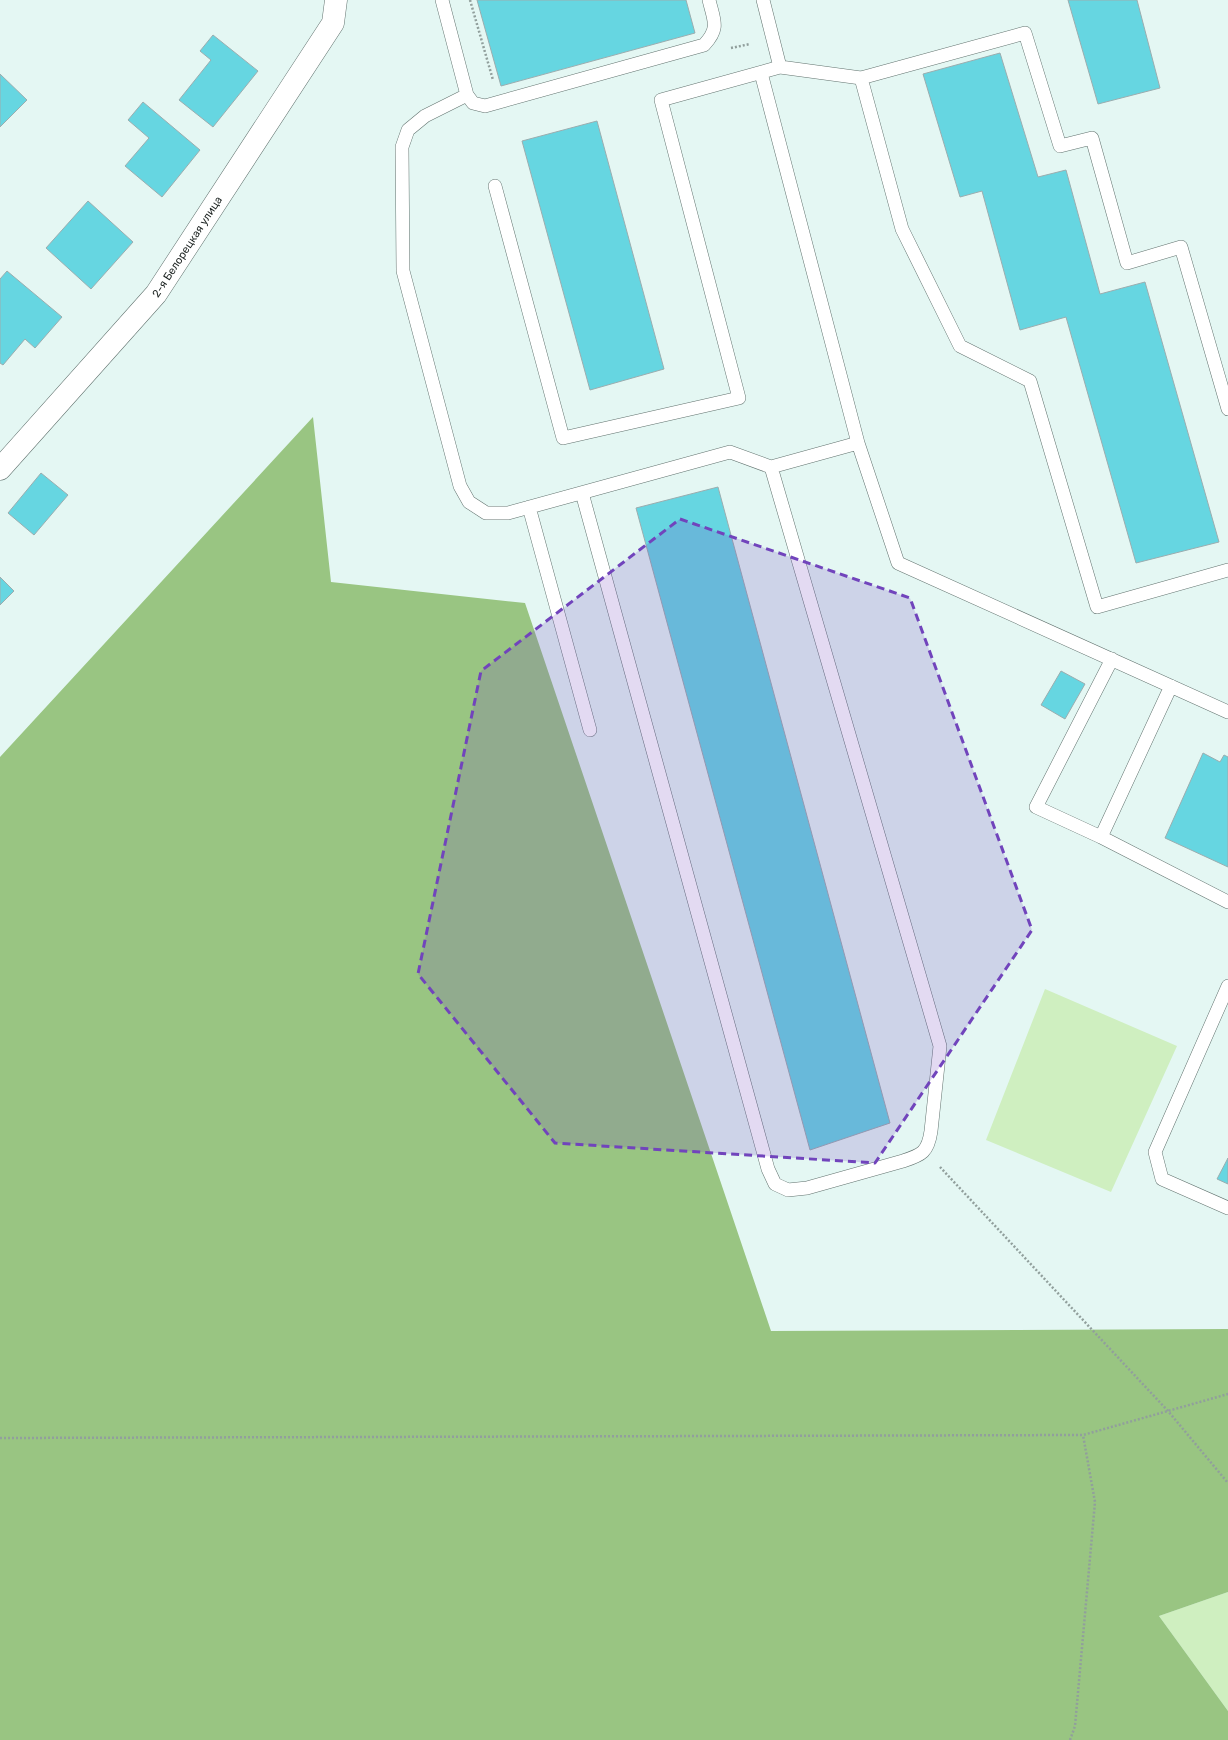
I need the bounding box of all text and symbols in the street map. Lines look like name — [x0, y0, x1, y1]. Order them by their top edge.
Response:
street label: 2-я Белорецкая улица — [150, 194, 225, 300]

